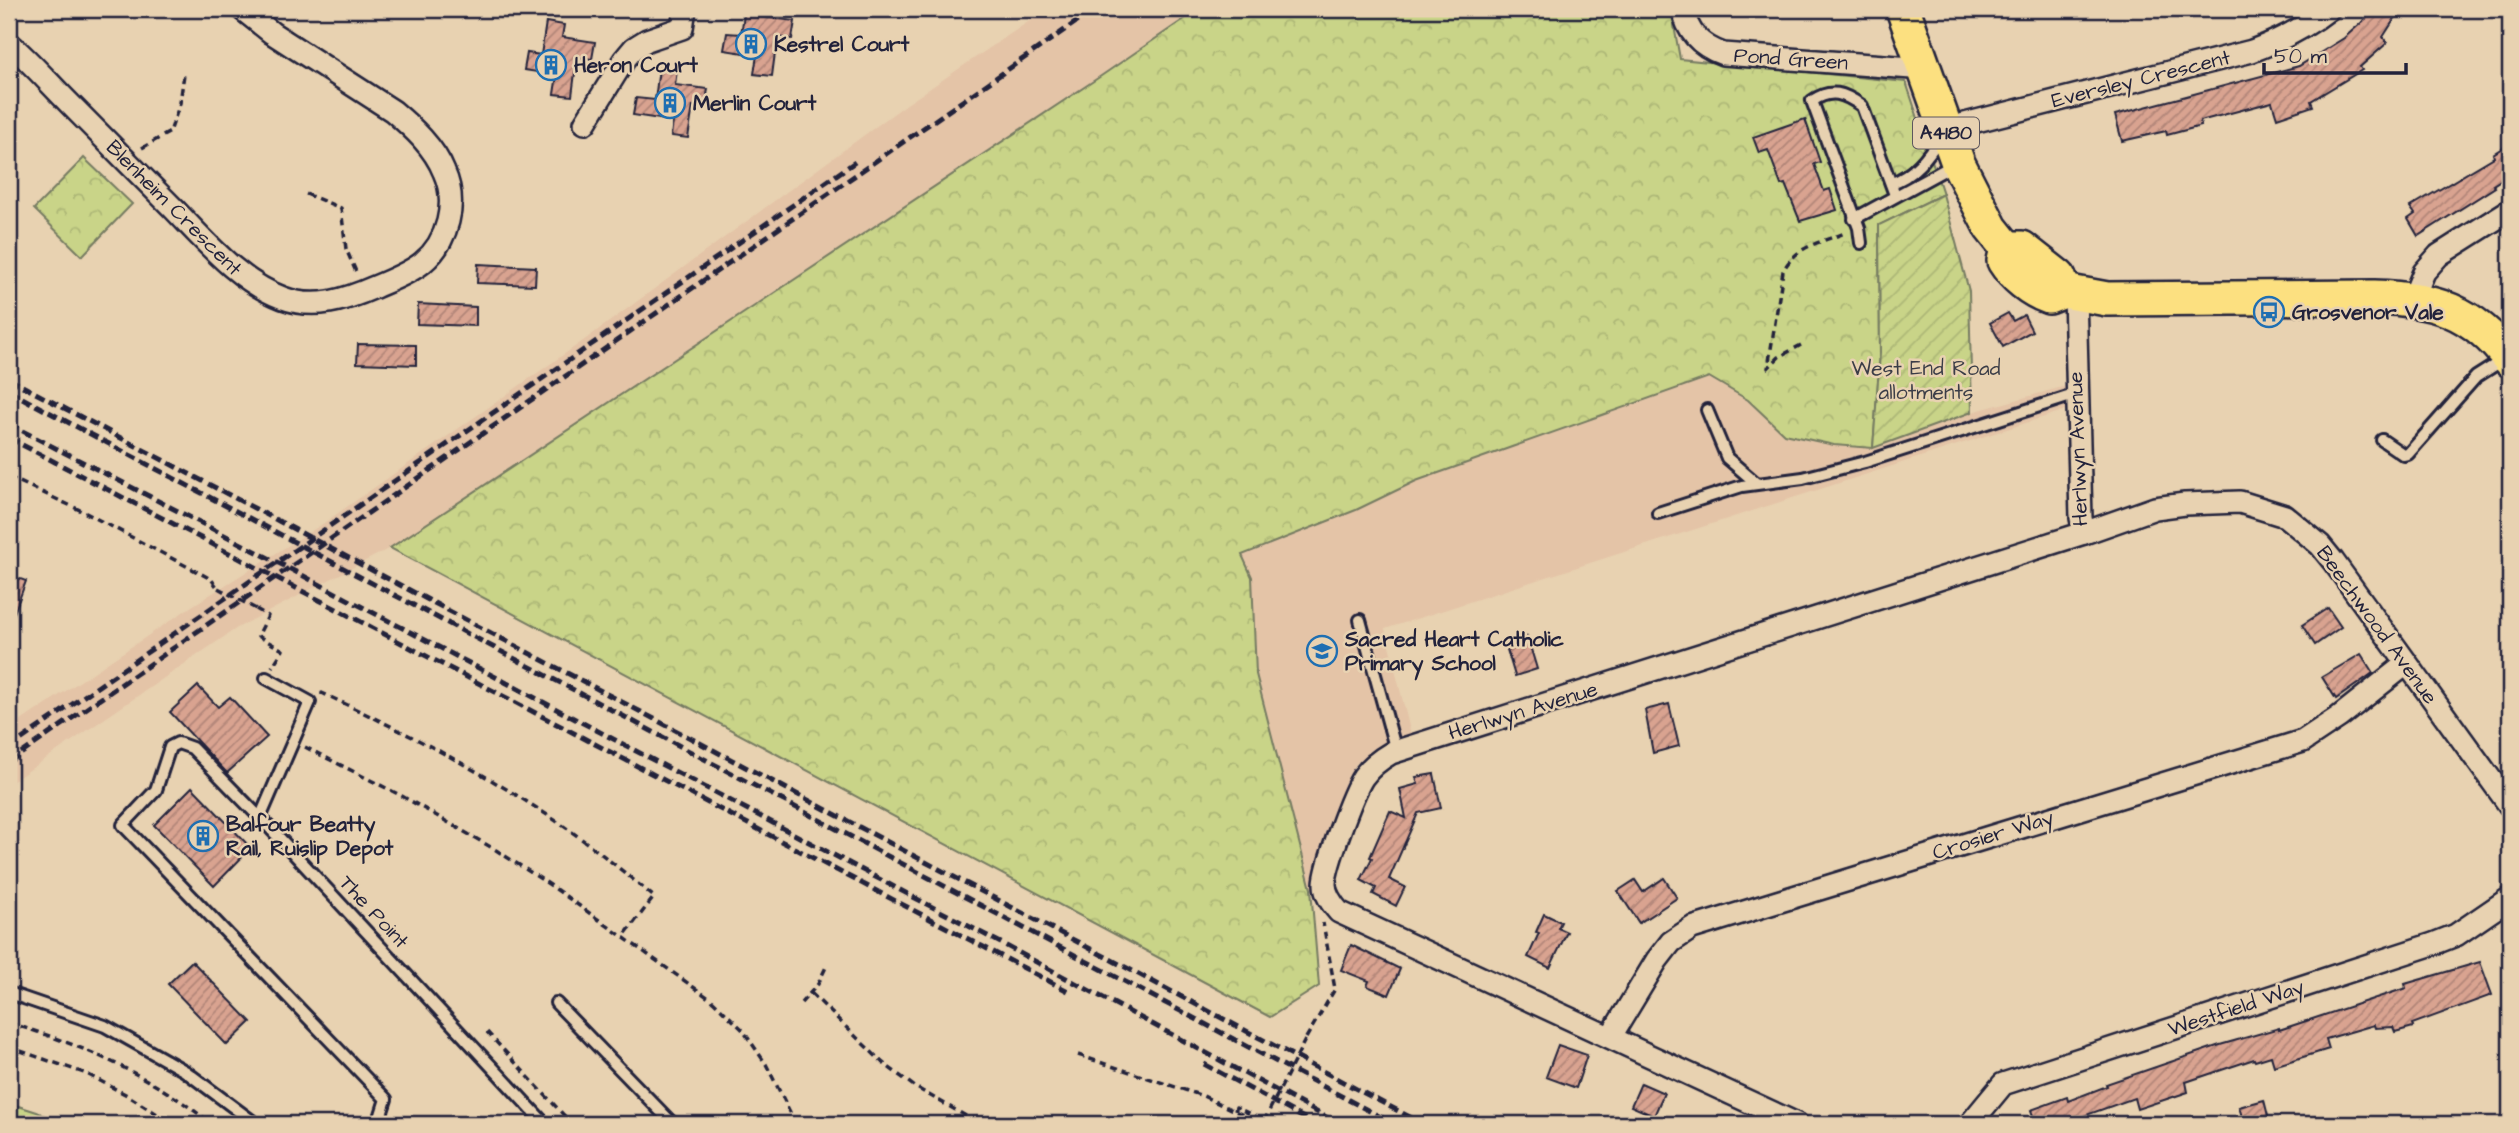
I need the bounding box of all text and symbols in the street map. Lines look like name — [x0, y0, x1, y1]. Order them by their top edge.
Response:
building icon: Kestrel Court — [734, 27, 768, 61]
place label: Kestrel Court — [774, 30, 910, 59]
scale bar — [2264, 32, 2405, 76]
street label: Pond Green — [1733, 41, 1849, 77]
text: 50 m — [2274, 42, 2328, 71]
street label: Eversley Crescent — [2049, 43, 2234, 117]
building icon: Heron Court — [534, 48, 568, 82]
place label: Heron Court — [574, 51, 698, 80]
building icon: Merlin Court — [653, 86, 687, 120]
place label: Merlin Court — [693, 89, 817, 118]
road number: A4180 — [1913, 118, 1979, 148]
street label: Blenheim Crescent — [99, 133, 249, 283]
bus stop icon: Grosvenor Vale — [2252, 295, 2286, 329]
place label: Grosvenor Vale — [2292, 298, 2444, 327]
park label: West End Road allotments — [1852, 354, 2001, 407]
street label: Herlwyn Avenue — [2061, 371, 2097, 527]
street label: Beechwood Avenue — [2310, 540, 2444, 710]
place label: Sacred Heart Catholic Primary School — [1344, 625, 1565, 681]
school or university icon: Sacred Heart Catholic Primary School — [1305, 634, 1339, 668]
street label: Herlwyn Avenue — [1445, 675, 1602, 749]
street label: Crosier Way — [1929, 803, 2058, 869]
place label: Balfour Beatty Rail, Ruislip Depot — [226, 810, 394, 864]
building icon: Balfour Beatty Rail, Ruislip Depot — [186, 819, 220, 853]
street label: The Point — [332, 869, 416, 955]
street label: Westfield Way — [2164, 972, 2309, 1046]

